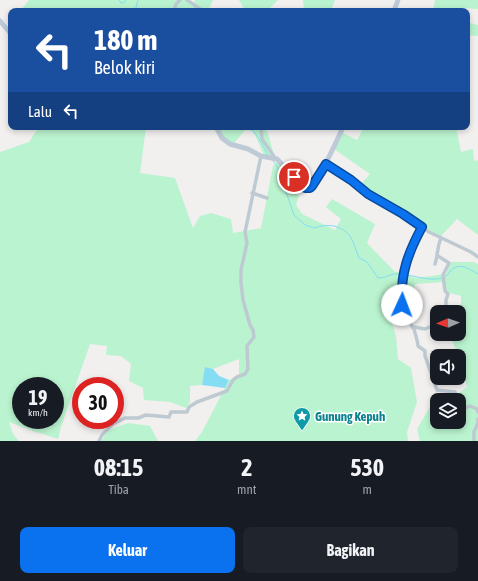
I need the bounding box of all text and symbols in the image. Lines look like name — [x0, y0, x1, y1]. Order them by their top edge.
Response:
icon: left — [28, 24, 80, 76]
text: 180 m — [94, 24, 157, 56]
text: Belok kiri — [94, 57, 155, 78]
icon: left — [60, 100, 82, 122]
text: Lalu — [28, 103, 52, 120]
pin — [277, 160, 311, 194]
icon: arrive — [283, 166, 305, 188]
position arrow — [381, 284, 423, 326]
north arrow — [430, 305, 466, 341]
map controls — [430, 305, 466, 429]
button: sound — [430, 349, 466, 385]
speed limit sign: 30 — [72, 377, 124, 429]
text: 19 — [29, 386, 47, 409]
button: layers — [430, 393, 466, 429]
place icon: Gunung Kepuh — [292, 406, 312, 431]
text: km/h — [28, 407, 48, 418]
place label: Gunung Kepuh — [315, 409, 385, 424]
text: 08:15 — [94, 454, 143, 481]
text: 2 — [241, 454, 252, 481]
text: 530 — [350, 454, 384, 481]
text: Tiba — [108, 482, 129, 497]
text: mnt — [237, 482, 256, 497]
text: m — [363, 482, 372, 497]
button: Keluar — [20, 527, 235, 573]
button: Bagikan — [243, 527, 458, 573]

